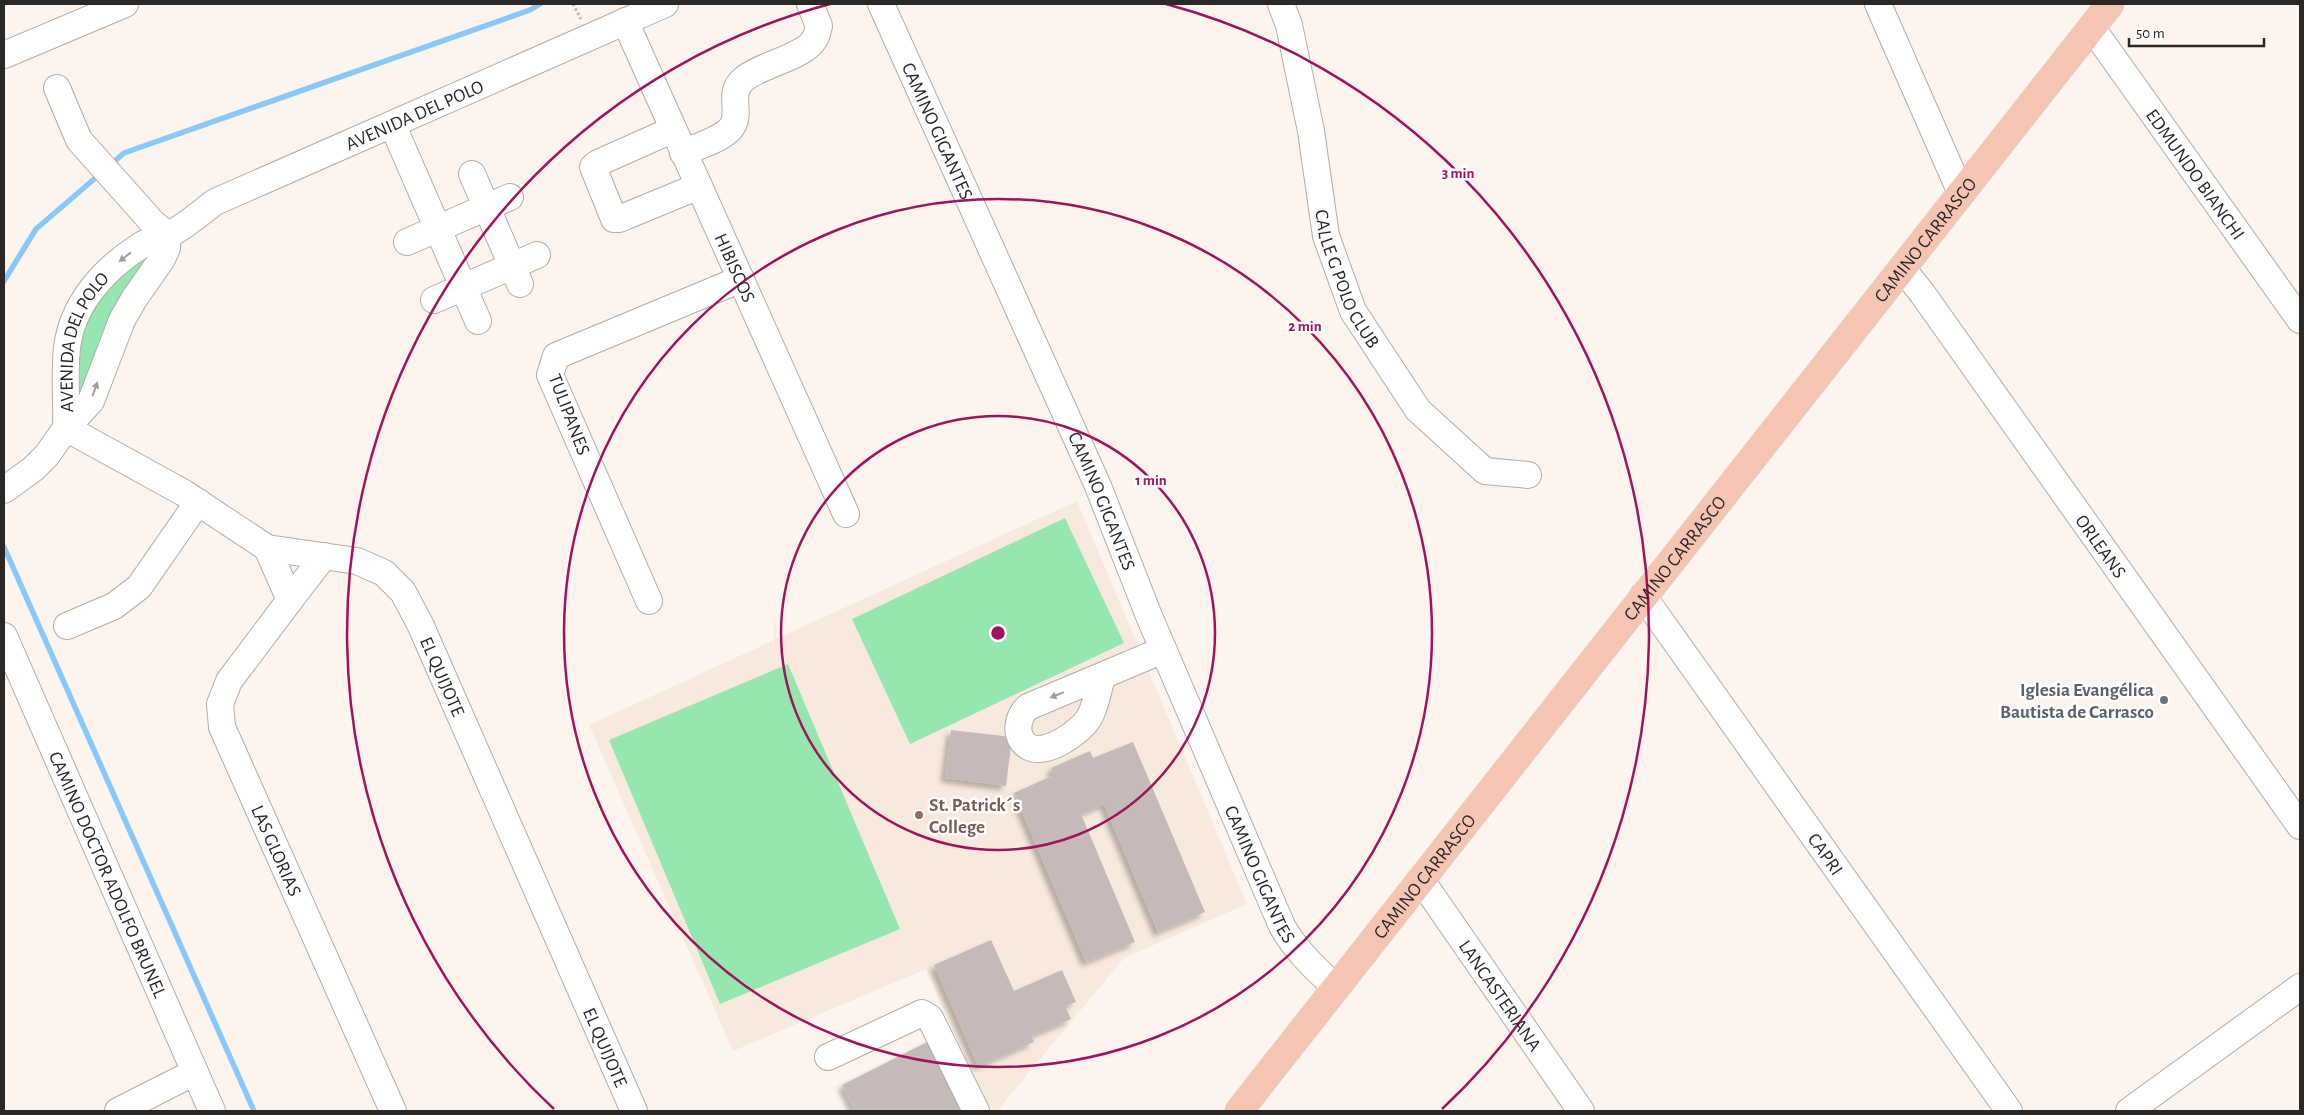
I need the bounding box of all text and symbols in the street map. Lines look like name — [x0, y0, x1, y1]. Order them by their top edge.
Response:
scale bar — [2129, 15, 2264, 47]
text: 50 m — [2136, 26, 2165, 41]
street label: CAMINO GIGANTES — [898, 60, 976, 203]
street label: AVENIDA DEL POLO — [343, 77, 487, 154]
street label: EDMUNDO BIANCHI — [2142, 106, 2248, 244]
text: 3 min — [1442, 166, 1474, 181]
street label: CAMINO CARRASCO — [1871, 174, 1981, 306]
street label: CALLE G POLO CLUB — [1311, 208, 1382, 352]
street label: HIBISCOS — [710, 231, 758, 305]
one-way arrow — [119, 251, 132, 262]
street label: AVENIDA DEL POLO — [58, 269, 113, 412]
text: 2 min — [1288, 319, 1322, 334]
street label: TULIPANES — [544, 371, 593, 458]
one-way arrow — [91, 381, 99, 396]
street label: CAMINO GIGANTES — [1064, 429, 1138, 573]
text: 1 min — [1135, 473, 1167, 488]
street label: CAMINO CARRASCO — [1621, 493, 1730, 625]
street label: ORLEANS — [2071, 512, 2129, 582]
centre of rings — [989, 624, 1007, 642]
street label: EL QUIJOTE — [416, 634, 467, 720]
place label: Iglesia Evangélica Bautista de Carrasco — [2000, 681, 2154, 722]
one-way arrow — [1050, 692, 1064, 700]
marker: Iglesia Evangélica Bautista de Carrasco — [2158, 694, 2170, 706]
street label: CAMINO DOCTOR ADOLFO BRUNEL — [45, 749, 169, 1001]
place label: St. Patrick´s College — [929, 796, 1020, 837]
street label: LAS GLORIAS — [247, 803, 304, 899]
street label: CAMINO GIGANTES — [1220, 803, 1298, 947]
marker: St. Patrick´s College — [913, 809, 925, 821]
street label: CAMINO CARRASCO — [1370, 811, 1480, 943]
street label: CAPRI — [1804, 830, 1846, 879]
street label: LANCASTERIANA — [1455, 937, 1544, 1055]
street label: EL QUIJOTE — [579, 1005, 630, 1090]

